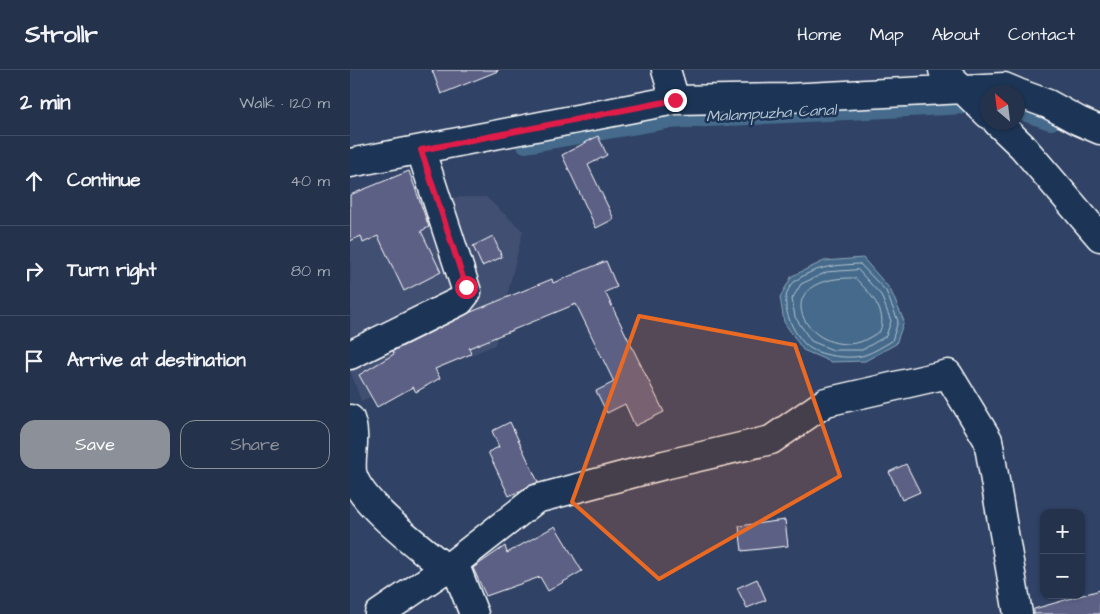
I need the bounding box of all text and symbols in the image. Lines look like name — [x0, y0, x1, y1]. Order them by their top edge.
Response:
text: Strollr — [25, 18, 98, 52]
text: Home — [797, 22, 842, 47]
text: Map — [870, 22, 904, 47]
text: About — [932, 22, 980, 47]
text: Contact — [1008, 22, 1075, 47]
north arrow — [980, 85, 1025, 130]
text: 2 min — [20, 88, 70, 117]
route end — [664, 89, 687, 112]
text: Walk · 120 m — [239, 92, 330, 114]
water label: Malampuzha Canal — [705, 98, 839, 127]
icon: ahead — [20, 167, 48, 195]
text: Continue — [67, 167, 141, 194]
text: 40 m — [290, 170, 330, 192]
icon: right — [20, 257, 48, 285]
text: Turn right — [67, 257, 156, 284]
text: 80 m — [291, 260, 330, 282]
route start — [455, 276, 478, 299]
icon: arrive — [20, 347, 48, 375]
text: Arrive at destination — [67, 347, 246, 374]
button: Save — [20, 420, 170, 469]
button: Share — [180, 420, 330, 469]
map controls — [1040, 509, 1085, 599]
button: + — [1040, 509, 1085, 554]
button: − — [1040, 554, 1085, 599]

